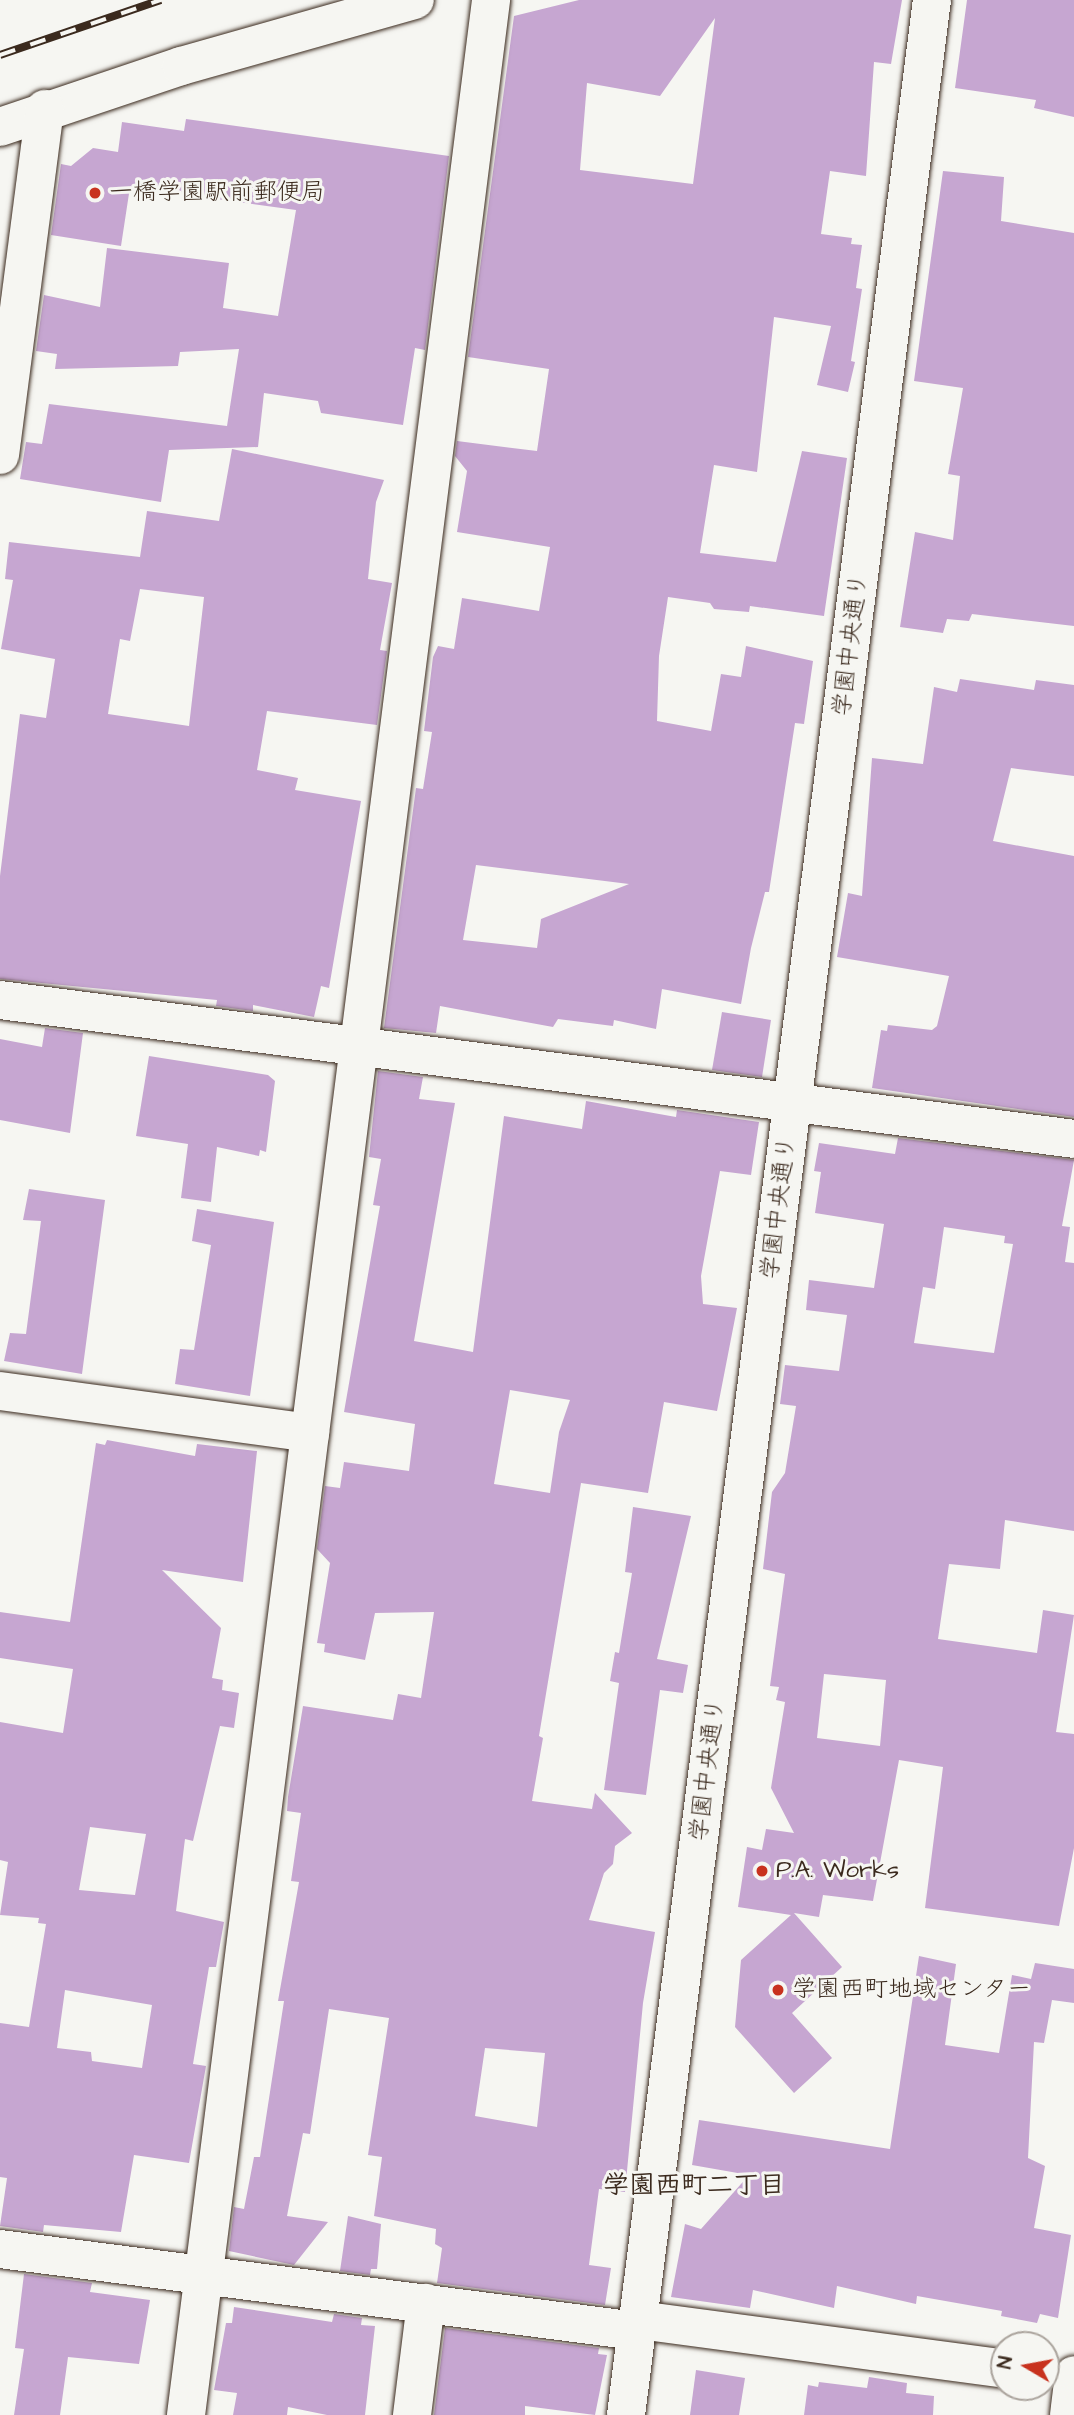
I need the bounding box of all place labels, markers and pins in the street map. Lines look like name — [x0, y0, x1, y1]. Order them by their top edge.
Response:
place label: 一橋学園駅前郵便局 — [109, 179, 325, 207]
marker: 一橋学園駅前郵便局 — [87, 185, 103, 201]
place label: P.A. Works — [776, 1857, 899, 1885]
marker: P.A. Works — [754, 1863, 770, 1879]
place label: 学園西町地域センター — [792, 1976, 1032, 2004]
marker: 学園西町地域センター — [770, 1982, 786, 1998]

